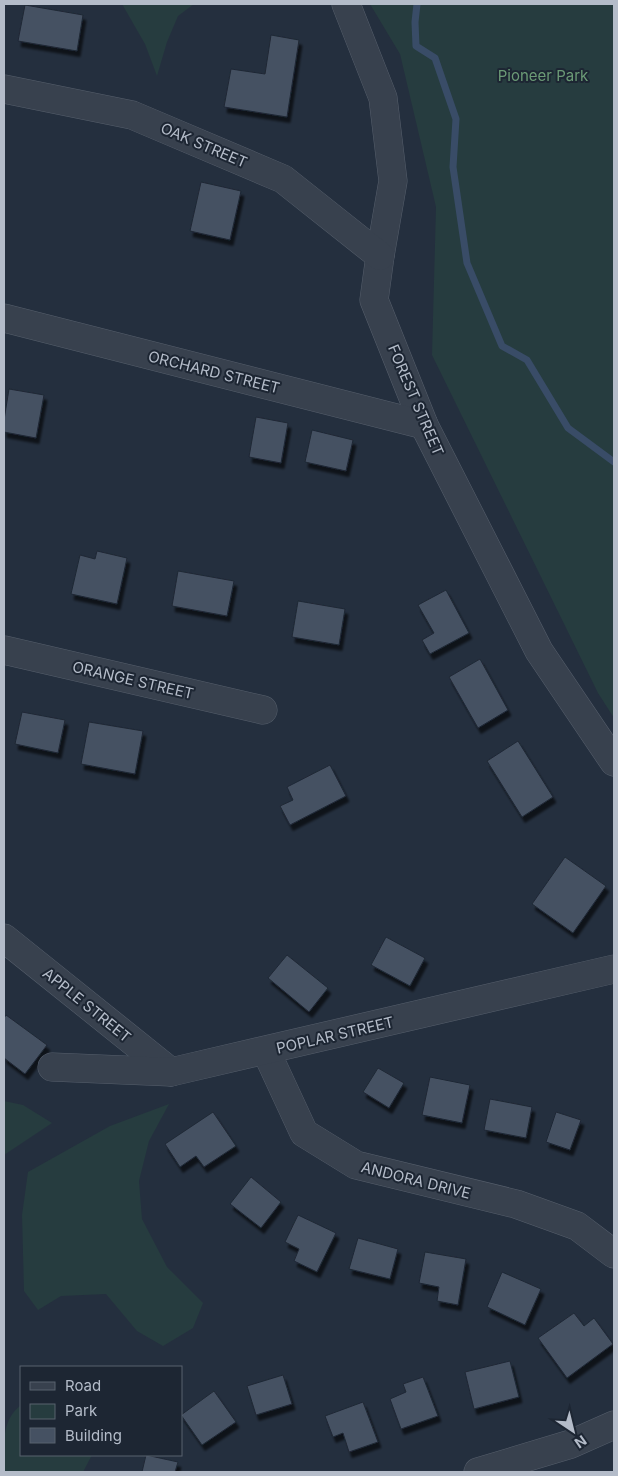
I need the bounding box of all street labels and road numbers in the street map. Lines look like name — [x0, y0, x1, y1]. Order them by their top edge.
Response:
street label: OAK STREET — [158, 118, 250, 172]
street label: FOREST STREET — [384, 341, 448, 459]
street label: ORCHARD STREET — [146, 346, 282, 398]
street label: ORANGE STREET — [71, 657, 195, 703]
street label: APPLE STREET — [39, 964, 135, 1046]
street label: POPLAR STREET — [274, 1012, 396, 1058]
street label: ANDORA DRIVE — [359, 1157, 473, 1203]

